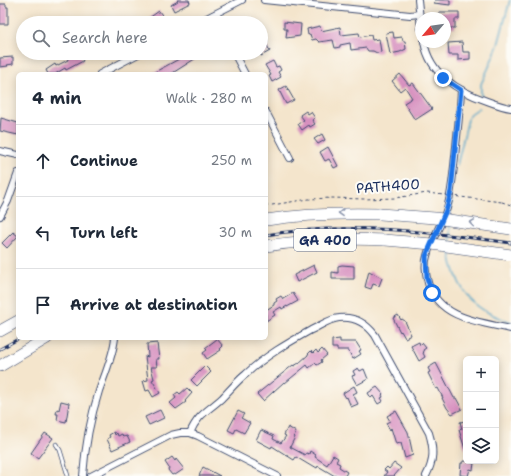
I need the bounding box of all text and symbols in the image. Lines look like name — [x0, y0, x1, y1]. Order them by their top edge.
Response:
north arrow — [415, 12, 451, 48]
search box — [16, 16, 268, 60]
icon: search — [30, 27, 52, 49]
text: Search here — [62, 28, 148, 48]
route end — [434, 69, 452, 87]
text: 4 min — [32, 87, 82, 109]
text: Walk · 280 m — [166, 90, 252, 107]
icon: ahead — [32, 150, 54, 172]
text: Continue — [70, 151, 138, 171]
text: 250 m — [211, 152, 252, 169]
street label: PATH400 — [355, 175, 421, 197]
one-way arrow — [338, 209, 344, 218]
one-way arrow — [469, 219, 475, 228]
icon: left — [32, 222, 54, 244]
text: Turn left — [70, 223, 138, 243]
text: 30 m — [218, 224, 252, 241]
road number: GA 400 — [294, 229, 356, 251]
route start — [423, 284, 441, 302]
icon: arrive — [32, 294, 54, 316]
text: Arrive at destination — [70, 295, 238, 315]
map controls — [463, 356, 499, 464]
button: + — [463, 356, 499, 392]
button: − — [463, 392, 499, 428]
button: layers — [463, 428, 499, 464]

